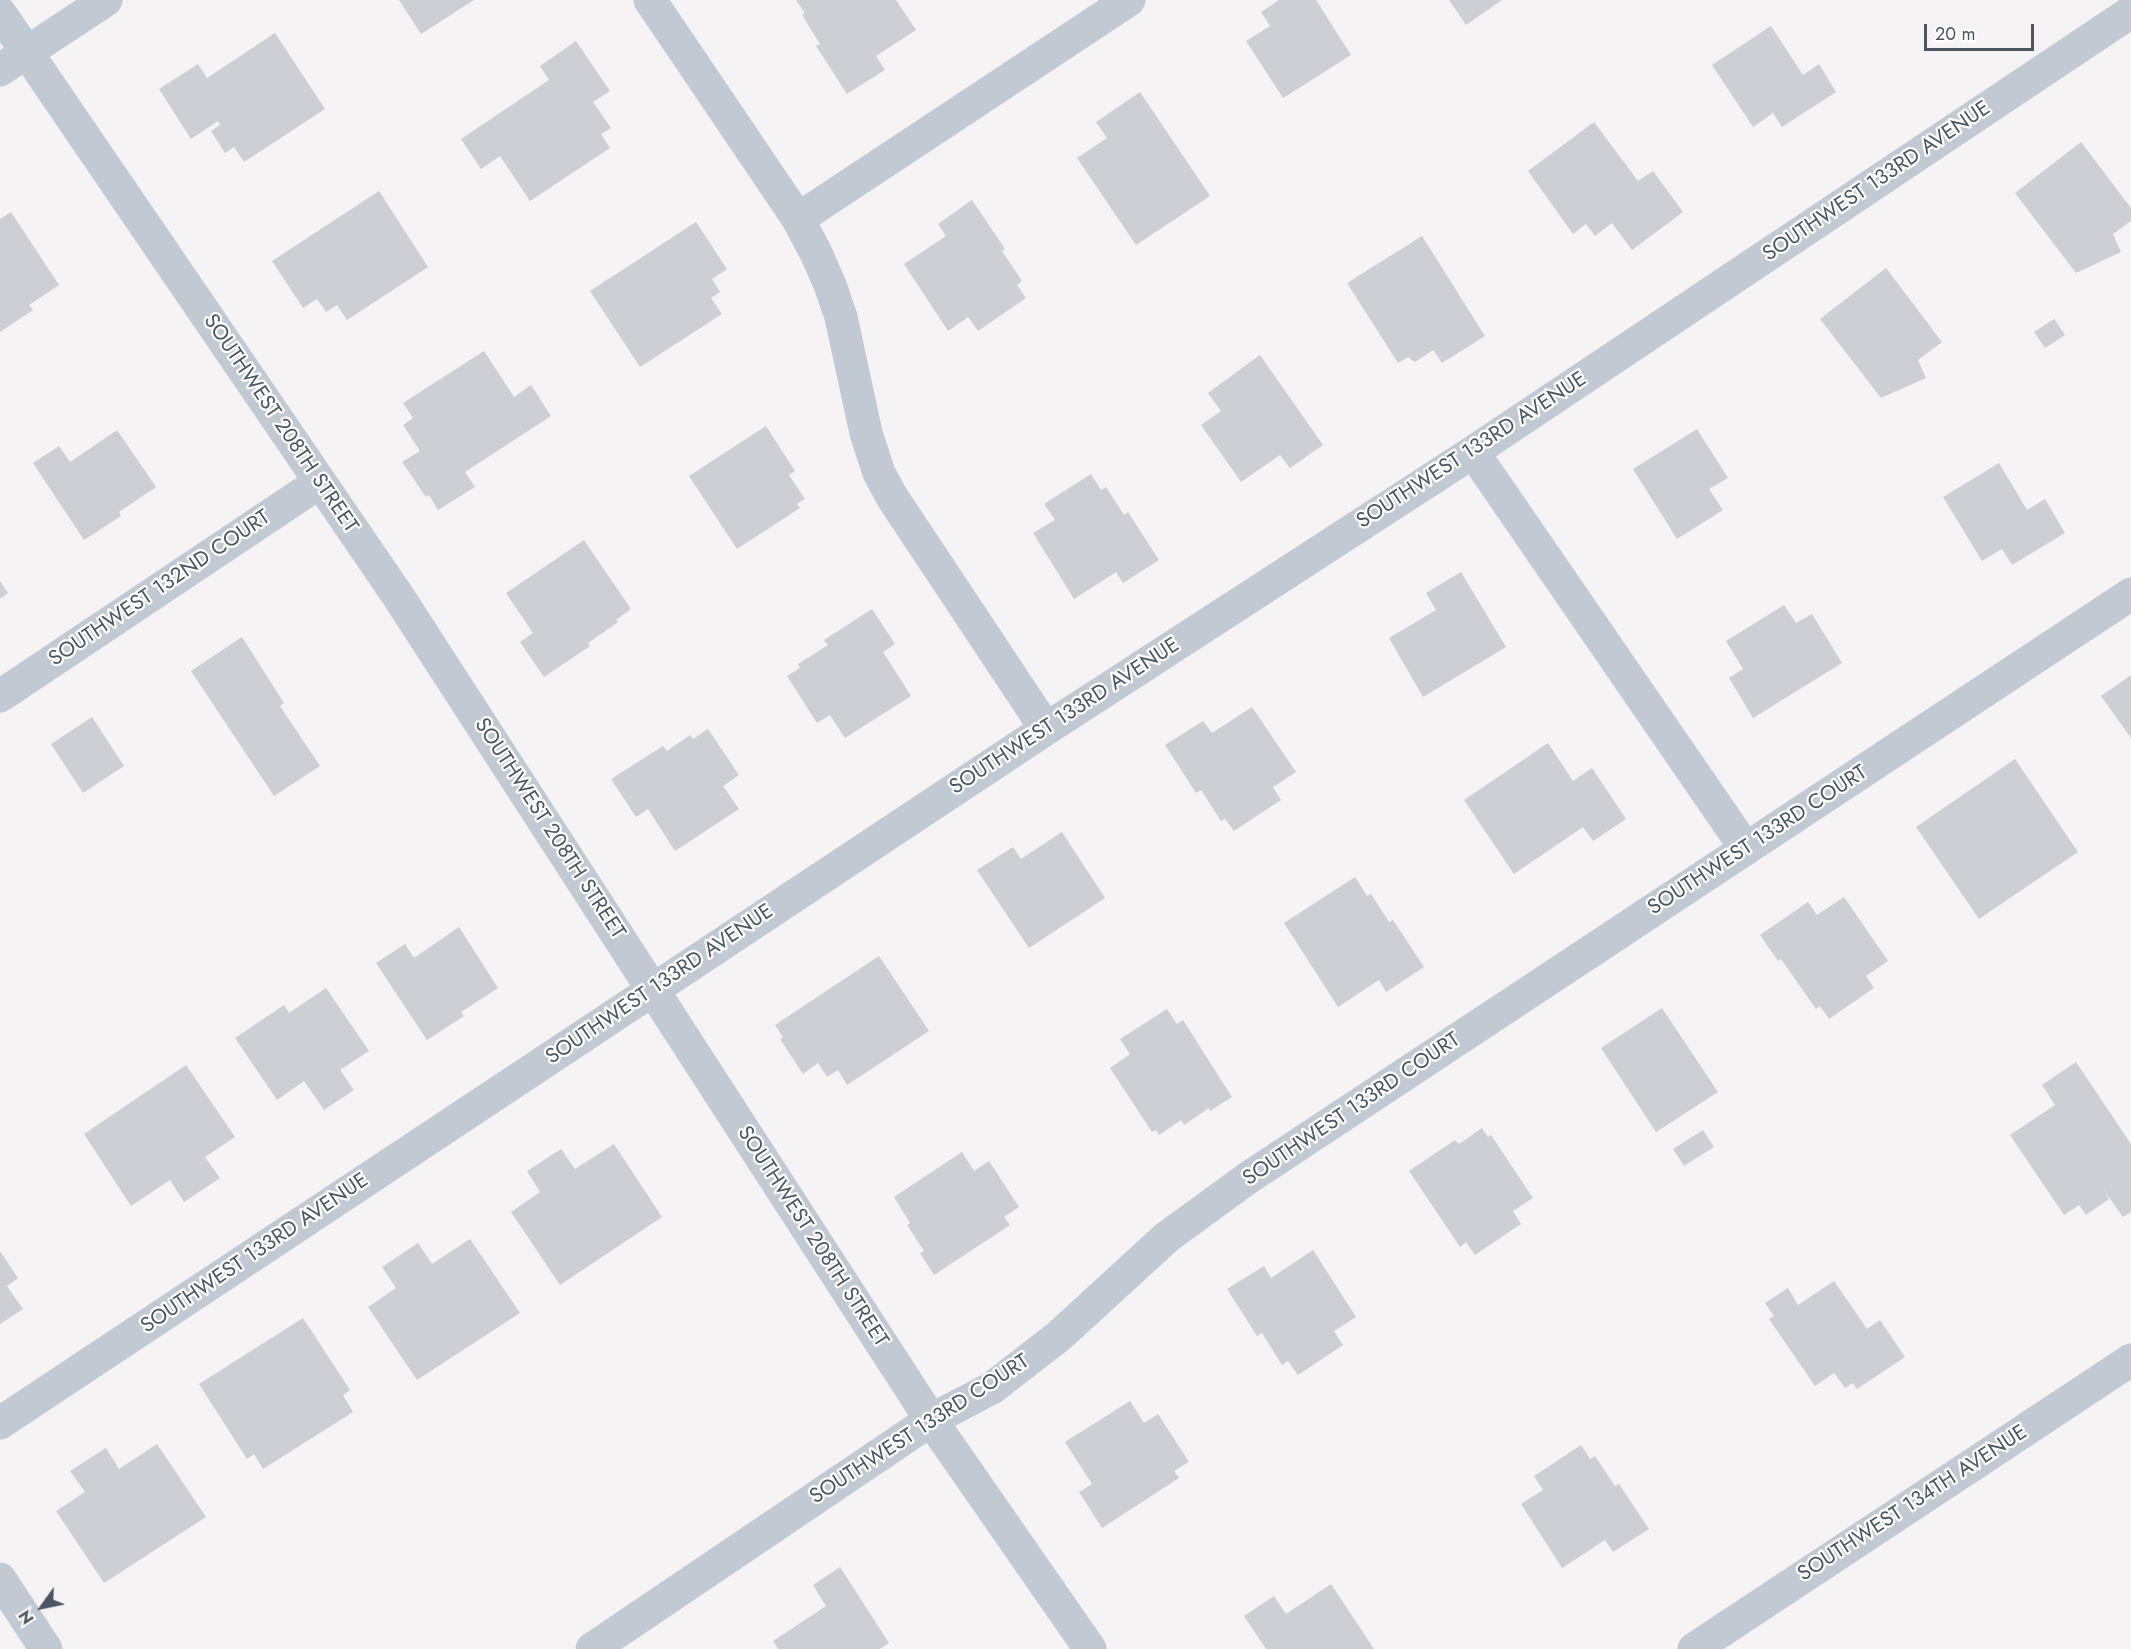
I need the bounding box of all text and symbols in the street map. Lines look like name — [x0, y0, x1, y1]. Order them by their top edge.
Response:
scale bar — [1927, 12, 2036, 50]
text: 20 m — [1935, 21, 1975, 47]
street label: SOUTHWEST 133RD AVENUE — [1759, 96, 1995, 268]
street label: SOUTHWEST 208TH STREET — [197, 310, 363, 538]
street label: SOUTHWEST 133RD AVENUE — [1352, 367, 1592, 535]
street label: SOUTHWEST 132ND COURT — [45, 505, 275, 673]
street label: SOUTHWEST 133RD AVENUE — [945, 633, 1185, 801]
street label: SOUTHWEST 208TH STREET — [468, 714, 630, 944]
street label: SOUTHWEST 133RD COURT — [1644, 761, 1872, 921]
street label: SOUTHWEST 133RD AVENUE — [542, 899, 778, 1071]
street label: SOUTHWEST 133RD COURT — [1239, 1028, 1465, 1192]
street label: SOUTHWEST 208TH STREET — [731, 1122, 893, 1352]
street label: SOUTHWEST 133RD AVENUE — [137, 1168, 373, 1340]
street label: SOUTHWEST 133RD COURT — [806, 1350, 1034, 1510]
street label: SOUTHWEST 134TH AVENUE — [1794, 1420, 2032, 1588]
north arrow — [12, 1577, 72, 1637]
text: N — [13, 1605, 40, 1629]

